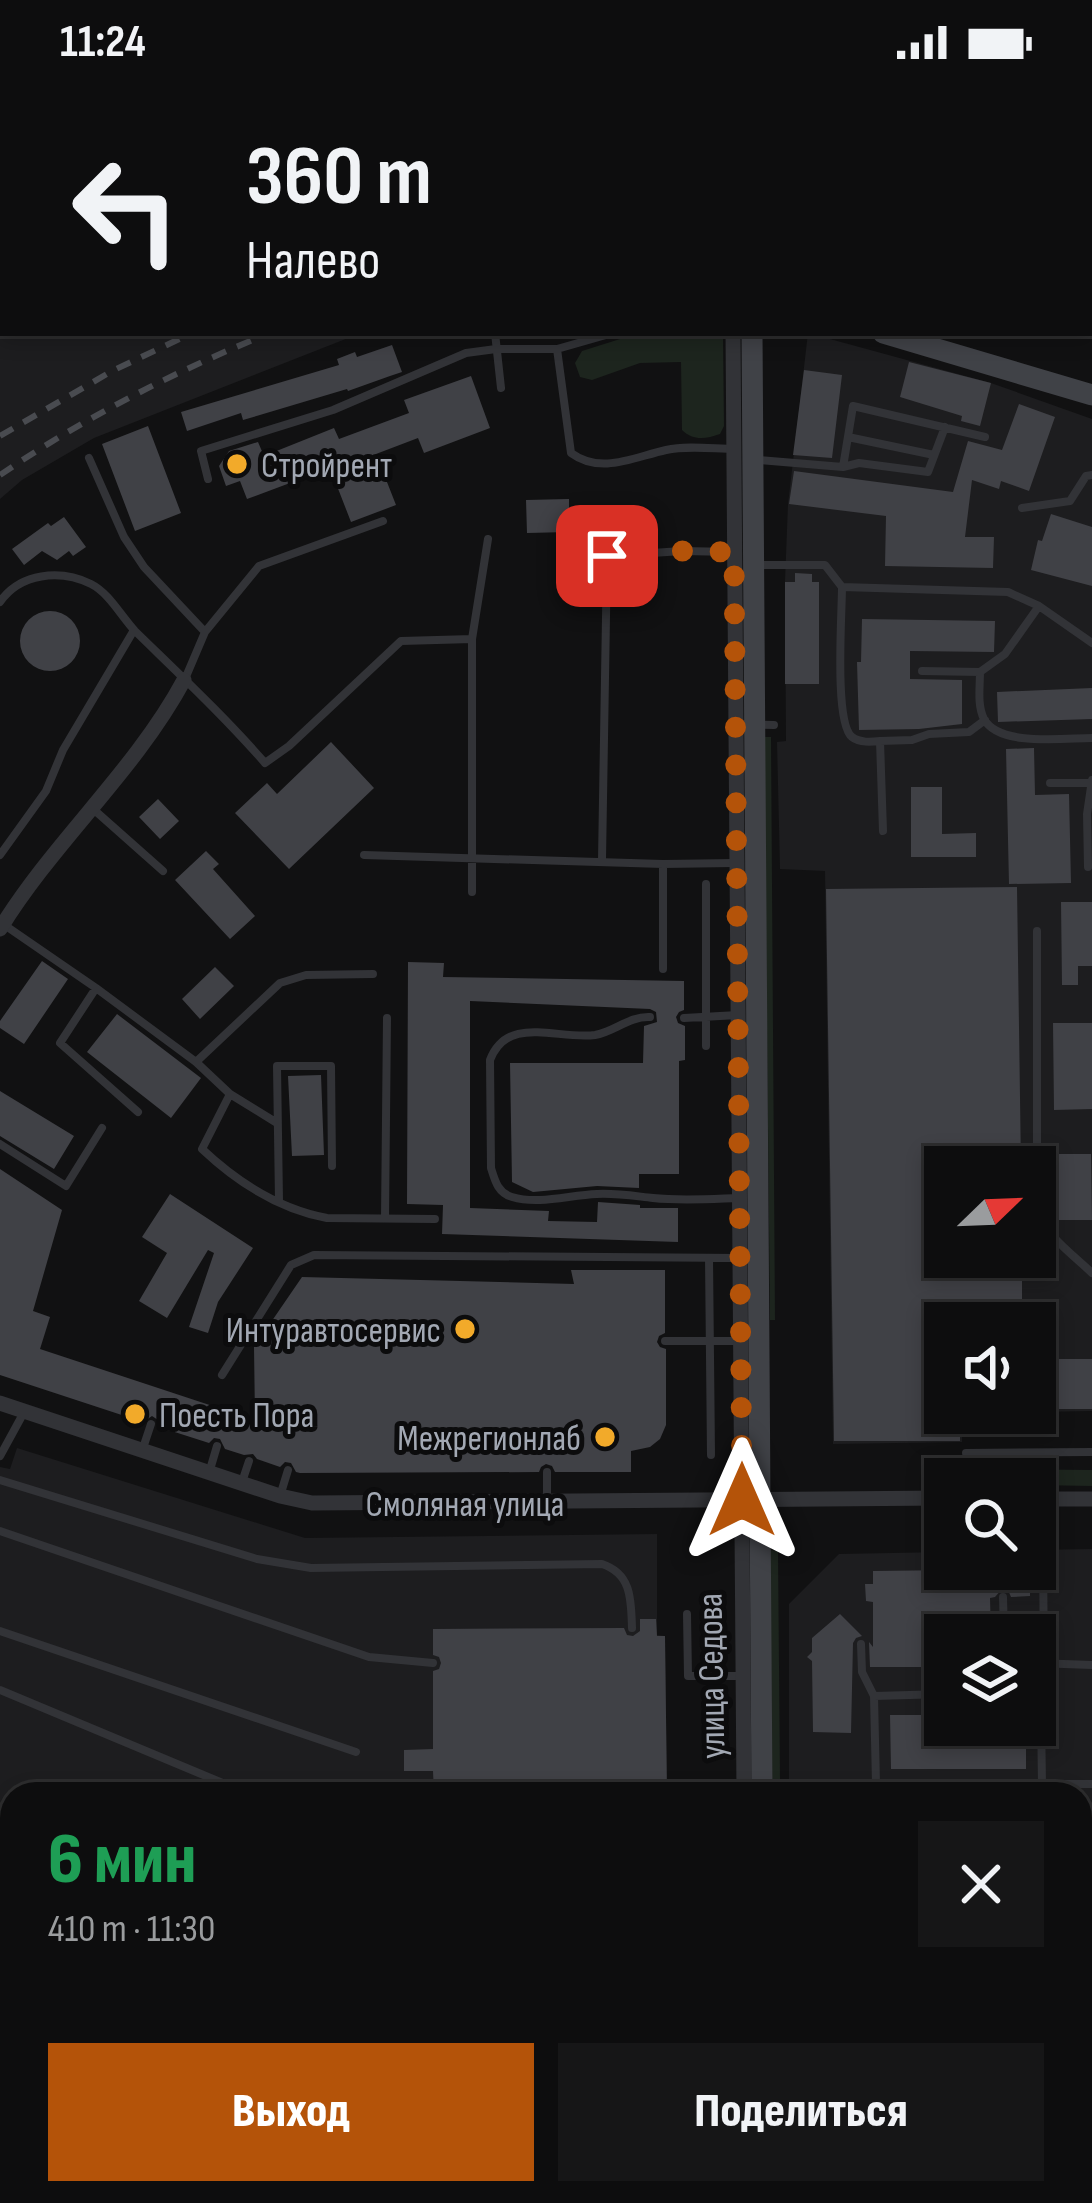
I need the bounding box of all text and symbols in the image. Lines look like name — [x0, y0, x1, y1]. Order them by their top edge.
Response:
text: 11:24 — [60, 15, 146, 70]
text: 360 m — [246, 127, 432, 228]
icon: left — [48, 132, 204, 288]
text: Налево — [246, 229, 380, 294]
place label: Стройрент — [261, 445, 392, 488]
marker: Стройрент — [224, 451, 250, 477]
pin — [556, 505, 658, 607]
icon: arrive — [574, 523, 640, 589]
north arrow — [924, 1146, 1056, 1278]
map controls — [924, 1146, 1056, 1746]
button: sound — [924, 1302, 1056, 1434]
place label: Интуравтосервис — [226, 1310, 441, 1353]
marker: Интуравтосервис — [452, 1316, 478, 1342]
place label: Поесть Пора — [159, 1395, 314, 1438]
marker: Поесть Пора — [122, 1401, 148, 1427]
place label: Межрегионлаб — [397, 1418, 581, 1461]
marker: Межрегионлаб — [592, 1424, 618, 1450]
position arrow — [679, 1437, 805, 1563]
button: search — [924, 1458, 1056, 1590]
street label: Смоляная улица — [366, 1484, 564, 1527]
street label: улица Седова — [690, 1593, 735, 1759]
button: layers — [924, 1614, 1056, 1746]
text: 6 мин — [48, 1817, 196, 1904]
button: close — [918, 1821, 1044, 1947]
text: 410 m · 11:30 — [48, 1906, 215, 1953]
button: Выход — [48, 2043, 534, 2181]
button: Поделиться — [558, 2043, 1044, 2181]

